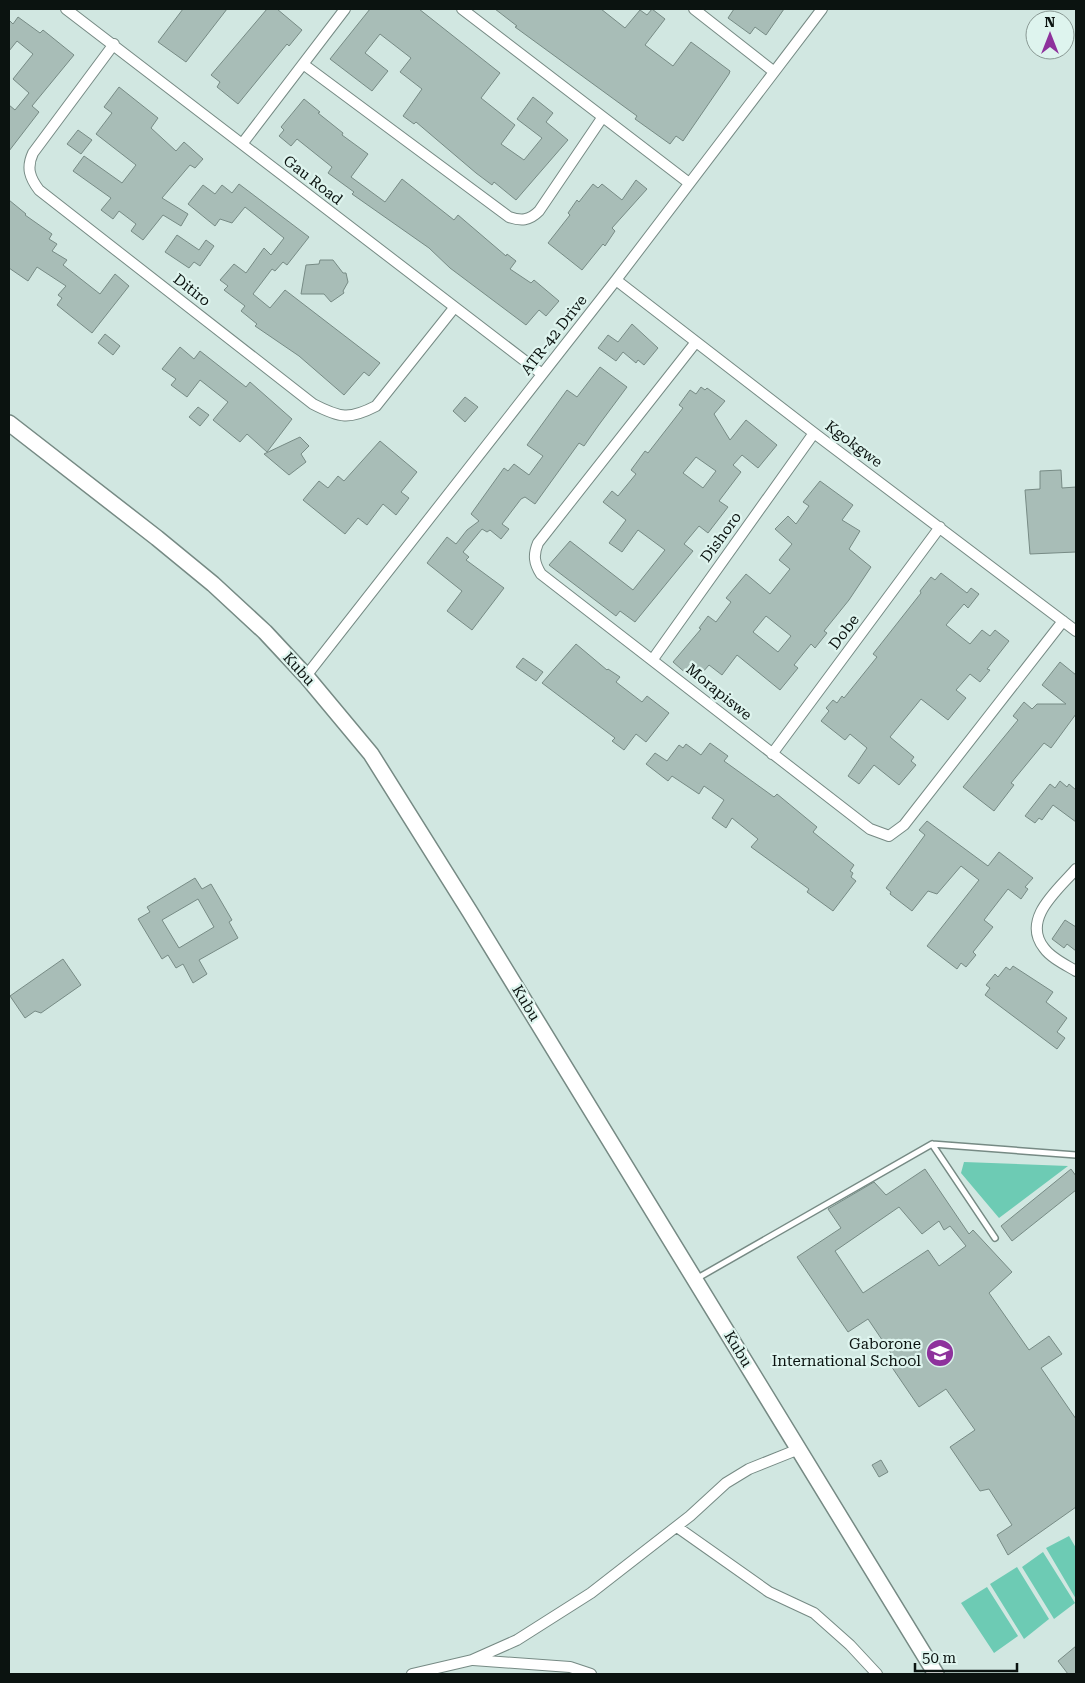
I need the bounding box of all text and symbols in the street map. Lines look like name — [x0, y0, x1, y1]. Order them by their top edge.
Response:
north arrow — [1025, 10, 1075, 60]
text: N — [1045, 14, 1056, 30]
street label: Gau Road — [280, 151, 346, 209]
street label: Ditiro — [170, 270, 214, 310]
street label: ATR-42 Drive — [517, 291, 591, 379]
street label: Kgokgwe — [822, 417, 886, 471]
street label: Dishoro — [697, 508, 745, 566]
street label: Dobe — [825, 611, 863, 653]
street label: Kubu — [279, 649, 319, 690]
street label: Morapiswe — [682, 660, 756, 724]
street label: Kubu — [508, 982, 544, 1025]
street label: Kubu — [720, 1328, 756, 1371]
place label: Gaborone International School — [772, 1335, 921, 1370]
school or university icon: Gaborone International School — [925, 1338, 955, 1368]
scale bar — [915, 1640, 1018, 1672]
text: 50 m — [922, 1649, 957, 1667]

